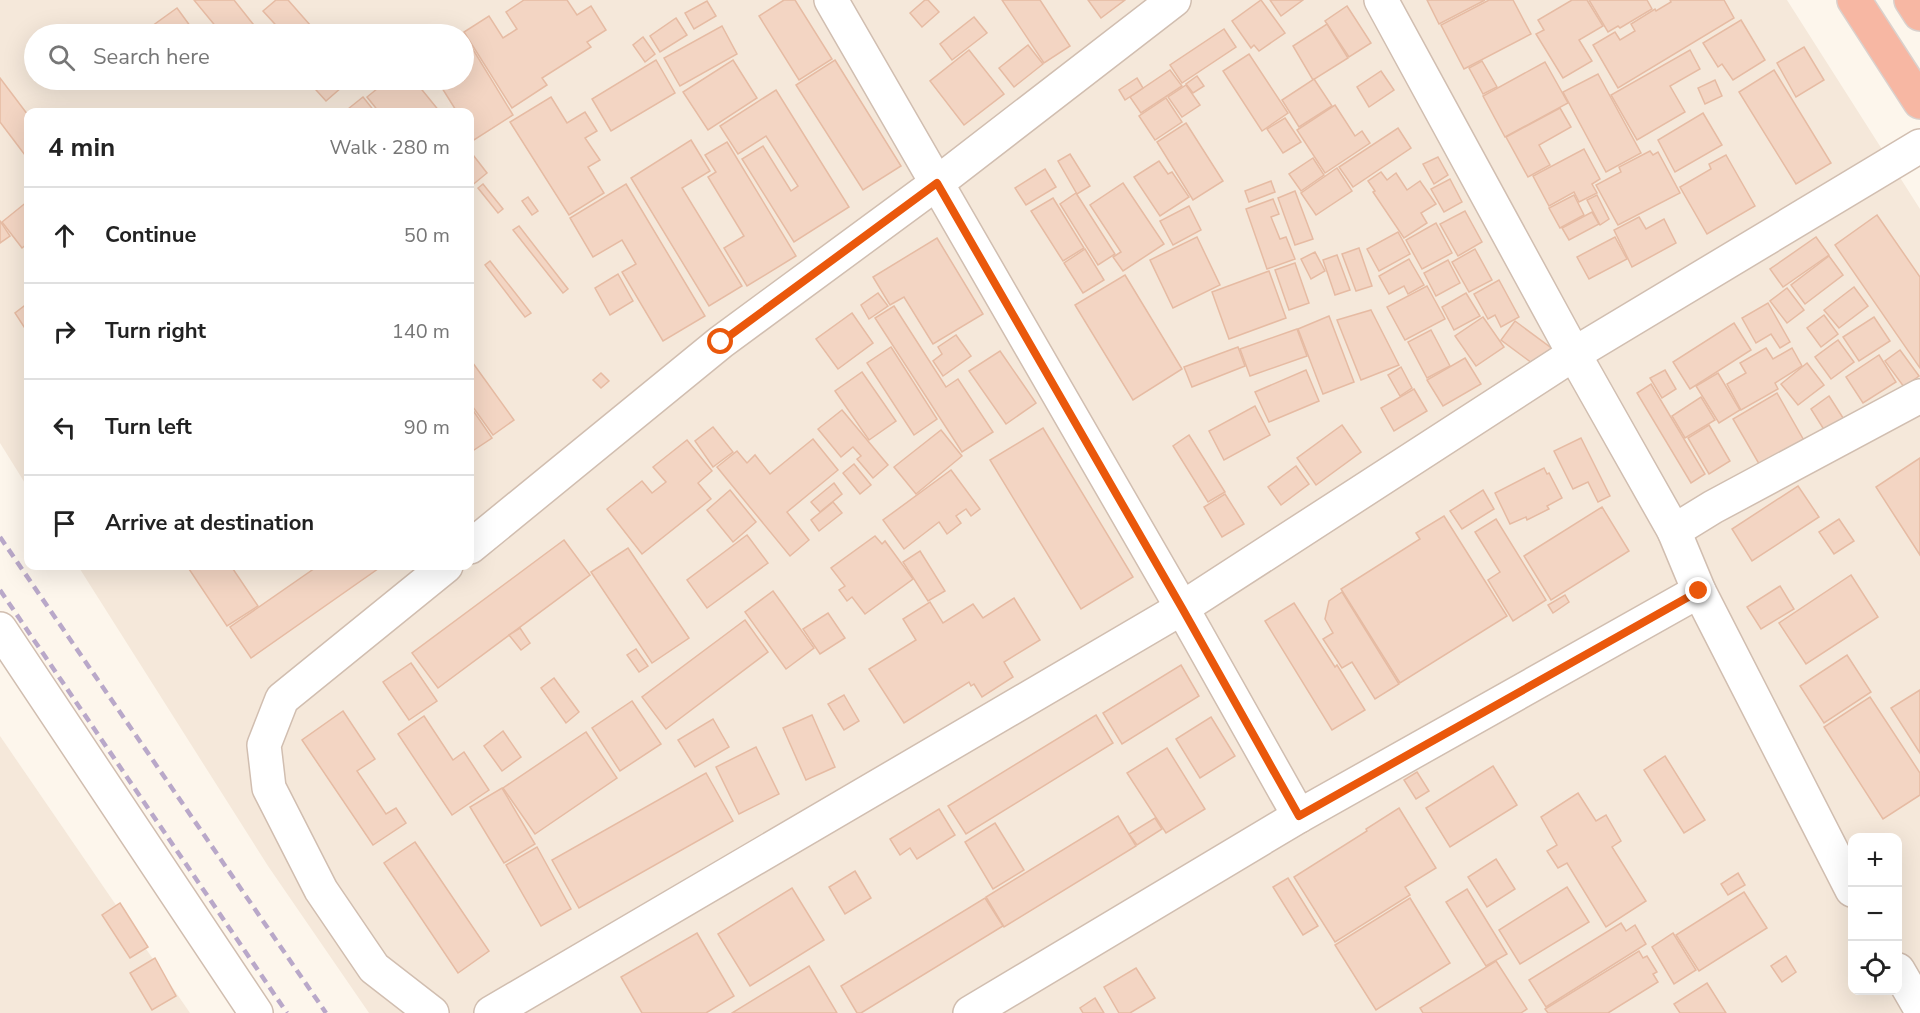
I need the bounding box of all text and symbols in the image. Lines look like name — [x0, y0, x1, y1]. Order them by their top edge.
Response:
search box — [24, 24, 474, 90]
icon: search — [45, 41, 78, 74]
text: Search here — [93, 42, 210, 72]
text: 4 min — [48, 130, 115, 165]
text: Walk · 280 m — [330, 134, 450, 161]
icon: ahead — [48, 219, 81, 252]
text: Continue — [105, 220, 196, 250]
text: 50 m — [404, 222, 450, 249]
icon: right — [48, 315, 81, 348]
text: Turn right — [105, 316, 206, 346]
text: 140 m — [392, 318, 450, 345]
route start — [707, 328, 733, 354]
icon: left — [48, 411, 81, 444]
text: Turn left — [105, 412, 192, 442]
text: 90 m — [404, 414, 450, 441]
icon: arrive — [48, 507, 81, 540]
text: Arrive at destination — [105, 508, 314, 538]
route end — [1685, 577, 1711, 603]
map controls — [1848, 833, 1902, 995]
button: + — [1848, 833, 1902, 887]
button: − — [1848, 887, 1902, 941]
button: locate — [1848, 941, 1902, 995]

